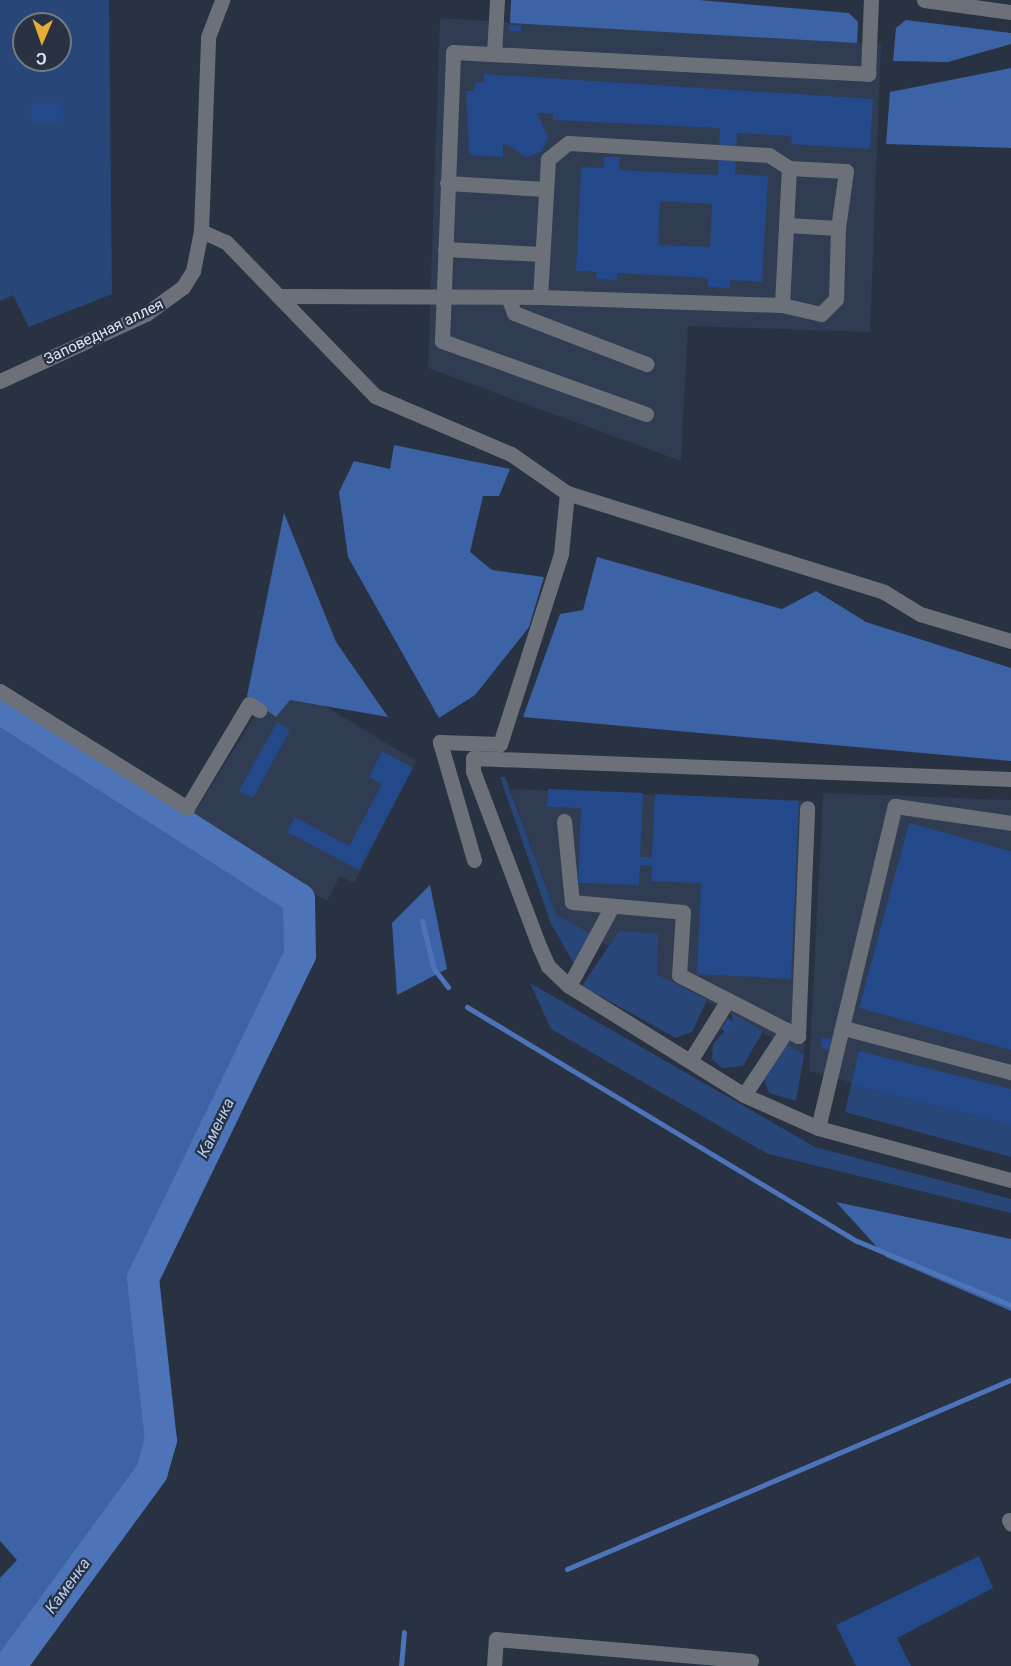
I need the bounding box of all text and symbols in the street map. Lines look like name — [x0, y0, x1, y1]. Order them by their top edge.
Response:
north arrow — [12, 12, 72, 72]
text: С — [36, 49, 47, 68]
street label: Заповедная аллея — [41, 295, 167, 369]
water label: Каменка — [193, 1095, 239, 1161]
water label: Каменка — [41, 1554, 95, 1618]

